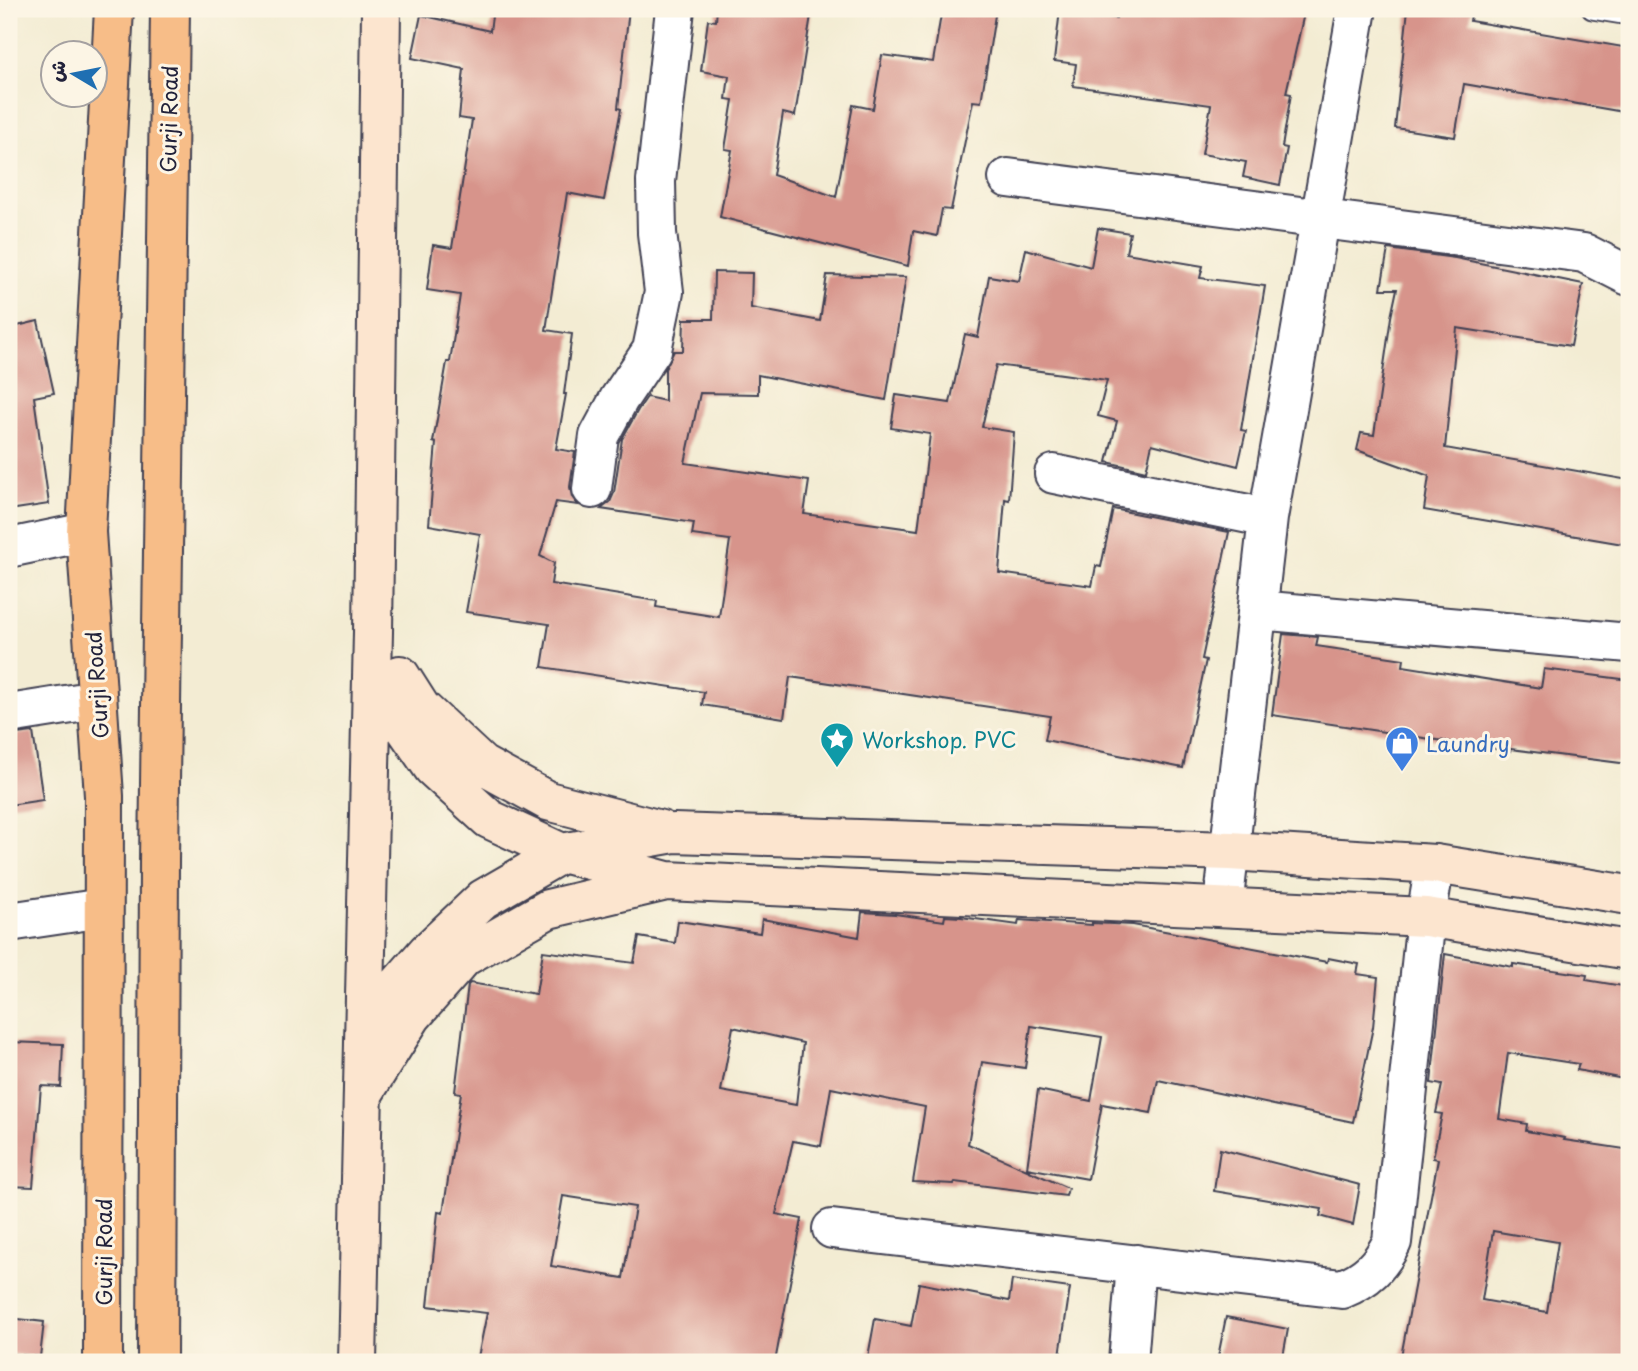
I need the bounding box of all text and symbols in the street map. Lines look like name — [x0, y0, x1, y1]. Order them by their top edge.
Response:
north arrow — [38, 38, 108, 108]
text: ش — [41, 58, 72, 84]
street label: Gurji Road — [151, 65, 185, 173]
street label: Gurji Road — [76, 630, 116, 740]
place icon: Workshop. PVC — [818, 720, 856, 769]
place label: Workshop. PVC — [862, 723, 1017, 755]
shop icon: Laundry — [1383, 724, 1421, 773]
place label: Laundry — [1426, 727, 1510, 759]
street label: Gurji Road — [87, 1198, 119, 1306]

